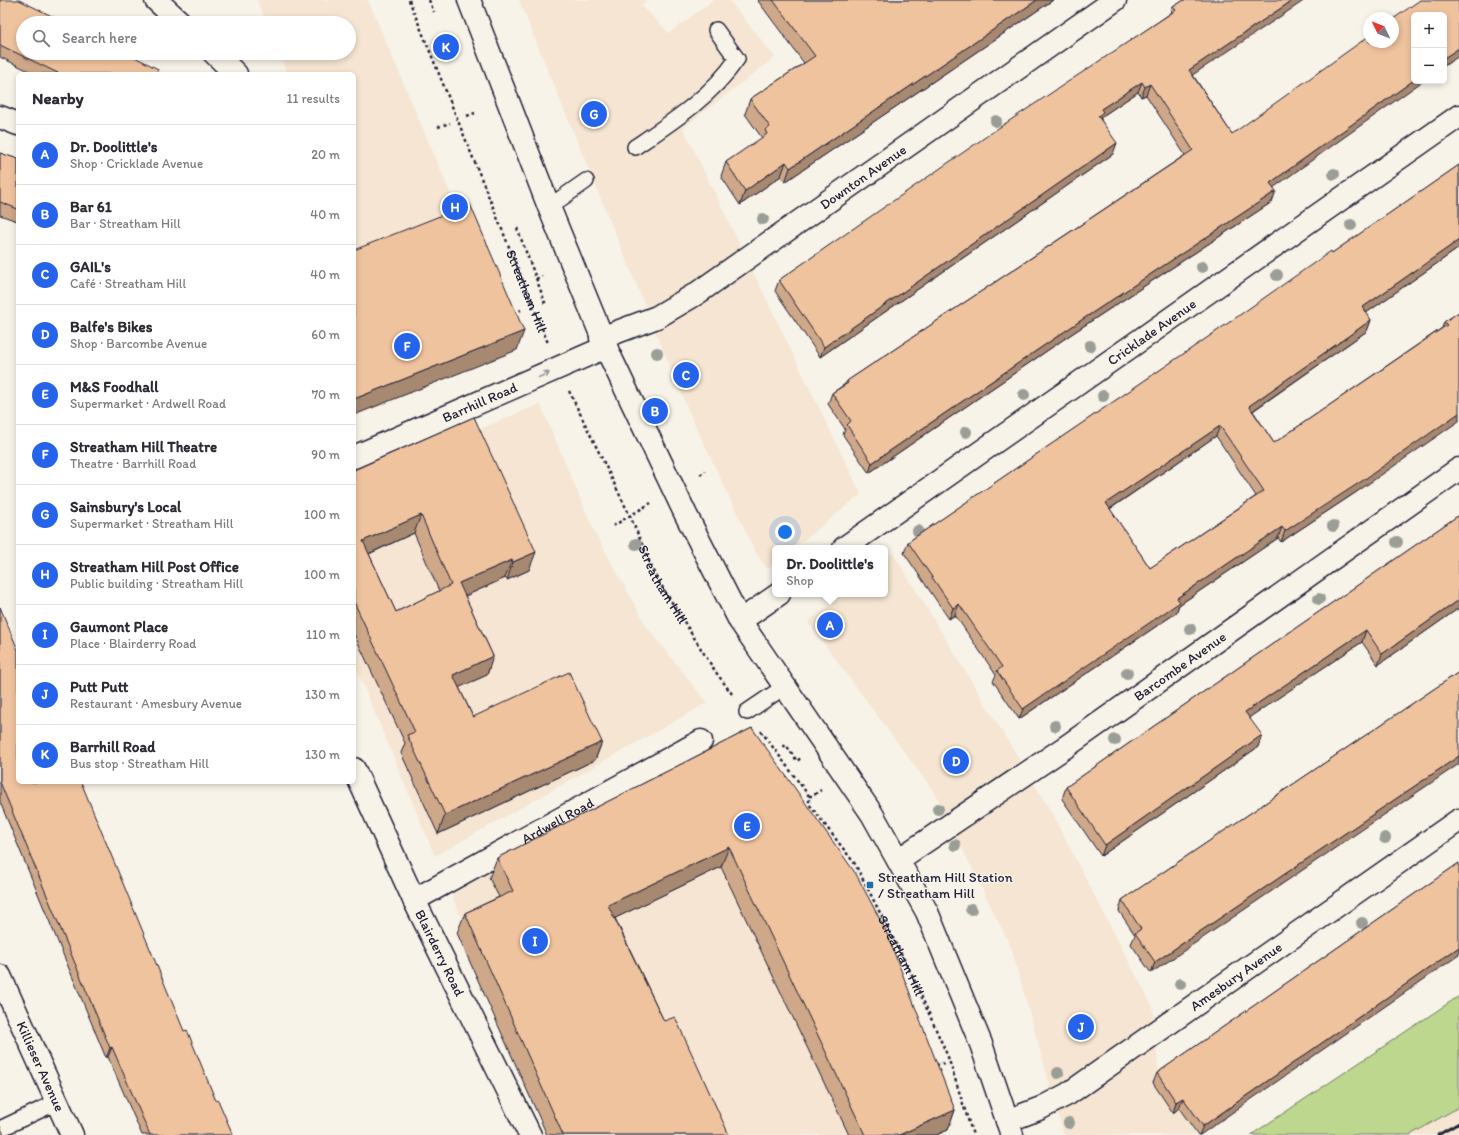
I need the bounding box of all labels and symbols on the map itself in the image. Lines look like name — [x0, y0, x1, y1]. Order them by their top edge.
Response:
north arrow — [1363, 12, 1399, 48]
pin: K — [433, 32, 459, 62]
pin: G — [581, 99, 607, 129]
street label: Downton Avenue — [816, 141, 910, 213]
pin: H — [442, 192, 468, 222]
street label: Streatham Hill — [503, 247, 551, 335]
street label: Cricklade Avenue — [1104, 295, 1199, 369]
pin: F — [394, 331, 420, 361]
pin: C — [673, 360, 699, 390]
one-way arrow — [538, 371, 550, 378]
street label: Barrhill Road — [440, 378, 520, 426]
pin: B — [642, 396, 668, 426]
your location — [775, 522, 795, 542]
street label: Streatham Hill — [635, 542, 692, 627]
pin: A — [817, 610, 843, 640]
street label: Barcombe Avenue — [1130, 628, 1229, 705]
pin: D — [943, 746, 969, 776]
street label: Ardwell Road — [518, 794, 597, 847]
pin: E — [734, 811, 760, 841]
place label: Streatham Hill Station / Streatham Hill — [878, 869, 1013, 902]
marker: Streatham Hill Station / Streatham Hill — [865, 880, 875, 890]
street label: Blairderry Road — [412, 907, 469, 999]
street label: Streatham Hill — [874, 912, 929, 998]
pin: I — [522, 926, 548, 956]
street label: Amesbury Avenue — [1187, 938, 1286, 1014]
pin: J — [1068, 1012, 1094, 1042]
street label: Killieser Avenue — [13, 1018, 69, 1114]

